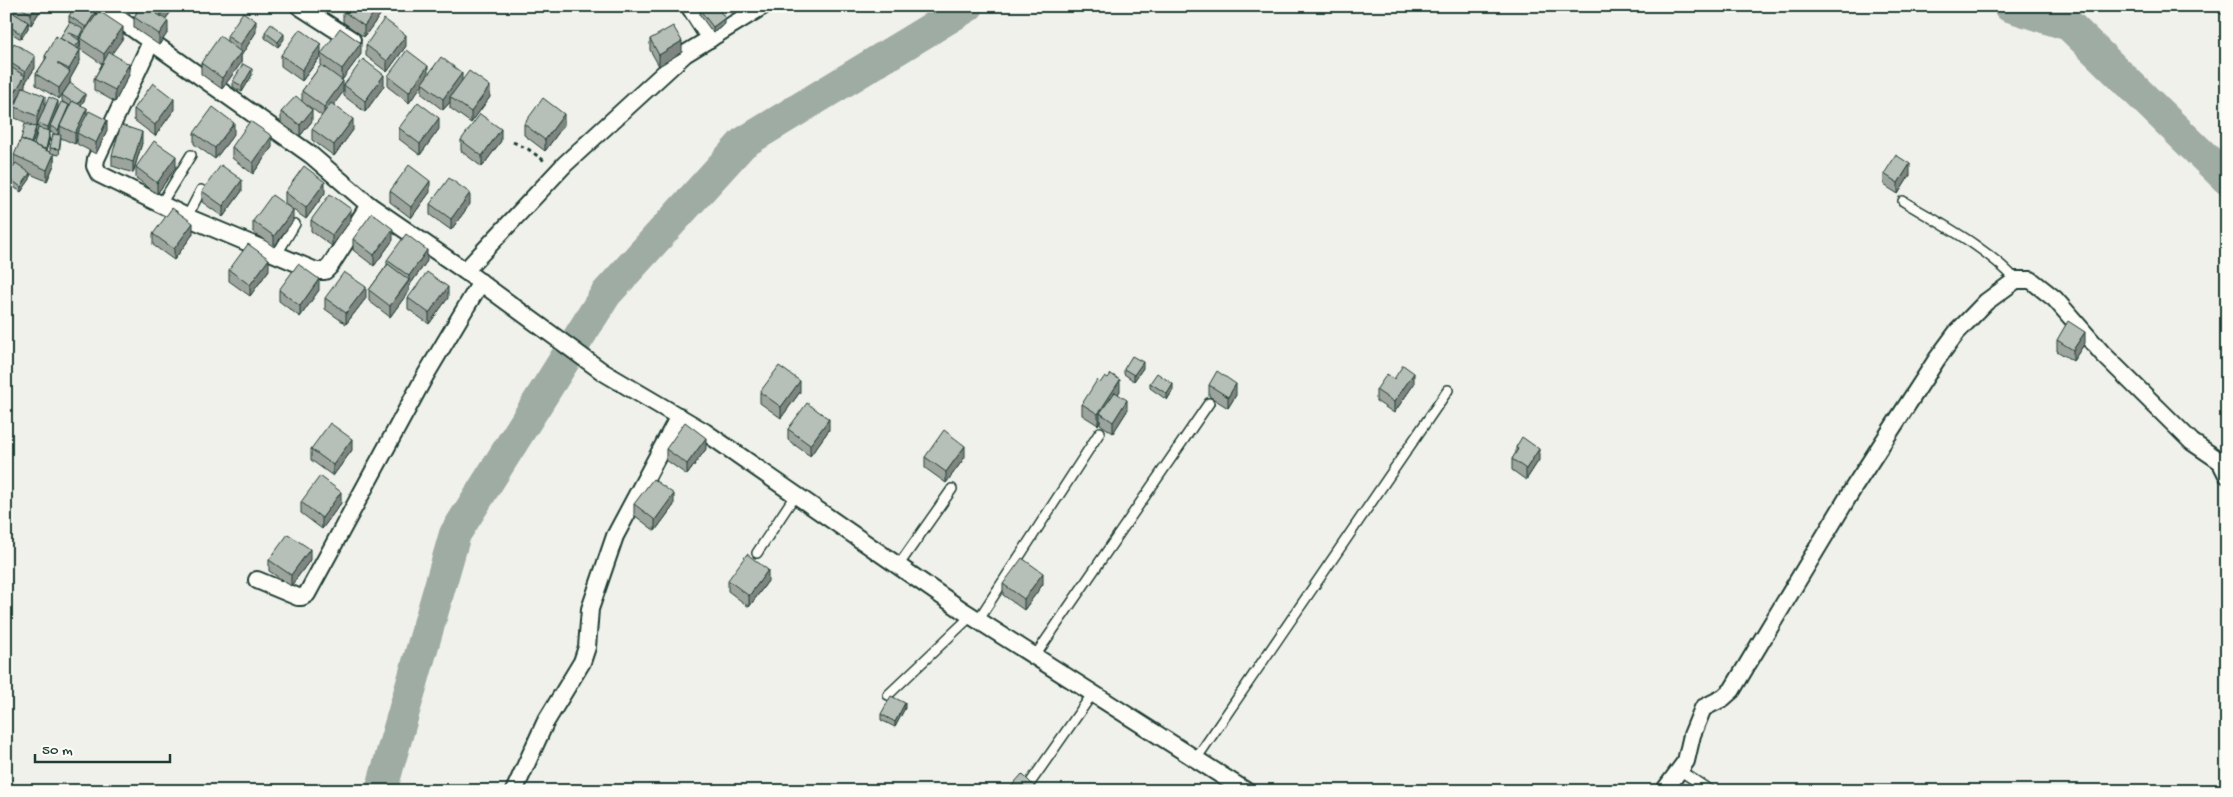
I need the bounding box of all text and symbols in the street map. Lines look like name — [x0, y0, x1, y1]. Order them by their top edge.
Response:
scale bar — [35, 732, 170, 764]
text: 50 m — [42, 742, 73, 760]

